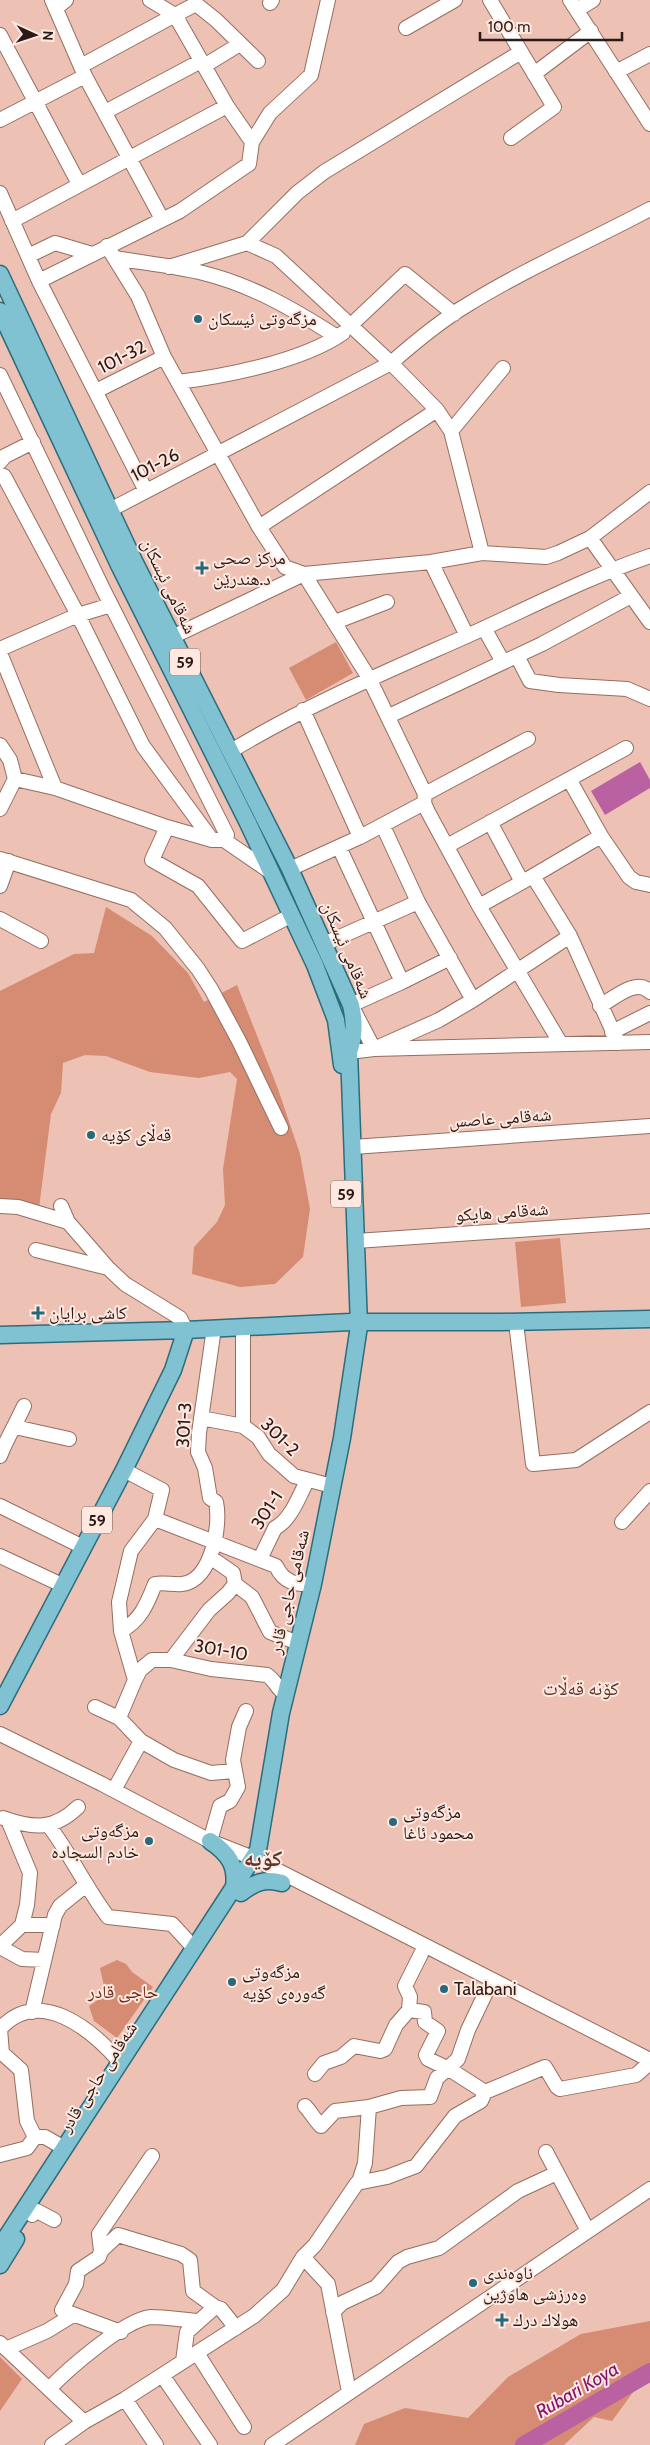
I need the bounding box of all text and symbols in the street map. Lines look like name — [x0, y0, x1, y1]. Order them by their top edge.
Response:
north arrow — [10, 10, 60, 60]
scale bar — [480, 10, 622, 42]
text: 100 m — [488, 18, 530, 36]
text: N — [39, 30, 57, 41]
place label: مزگەوتی ئیسکان — [208, 308, 317, 330]
marker: مزگەوتی ئیسکان — [192, 313, 204, 325]
street label: 101-32 — [94, 336, 150, 378]
street label: 101-26 — [127, 444, 183, 486]
street label: شەقامی ئیسکان — [136, 535, 202, 637]
place label: مرکز صحی د.هندرێن — [213, 547, 286, 590]
marker: مرکز صحی د.هندرێن — [195, 561, 209, 575]
road number: 59 — [170, 649, 200, 676]
street label: شەقامی ئیسکان — [317, 898, 377, 1002]
street label: شه‌قامی عاصس — [448, 1103, 552, 1133]
place label: قەڵای کۆیە — [101, 1123, 171, 1146]
marker: قەڵای کۆیە — [85, 1129, 97, 1141]
road number: 59 — [331, 1180, 361, 1208]
street label: شه‌قامی هایكو — [455, 1198, 549, 1226]
place label: كاشی برایان — [49, 1302, 128, 1324]
marker: كاشی برایان — [31, 1306, 45, 1320]
street label: 301-3 — [172, 1402, 196, 1448]
street label: 301-2 — [256, 1413, 304, 1461]
street label: 301-1 — [246, 1487, 288, 1533]
road number: 59 — [82, 1506, 112, 1534]
street label: شەقامی حاجی قادر — [264, 1528, 314, 1657]
street label: 301-10 — [193, 1634, 249, 1666]
district label: کۆنە قەڵات — [543, 1676, 619, 1700]
place label: مزگه‌وتی محمود ئاغا — [403, 1801, 474, 1844]
marker: مزگه‌وتی محمود ئاغا — [387, 1816, 399, 1828]
place label: مزگه‌وتی خادم السجاده — [51, 1820, 139, 1864]
marker: مزگه‌وتی خادم السجاده — [143, 1835, 155, 1847]
district label: کۆیە — [244, 1845, 282, 1872]
place label: مزگه‌وتی گه‌وره‌ی كۆیه — [242, 1961, 326, 2004]
marker: مزگه‌وتی گه‌وره‌ی كۆیه — [226, 1976, 238, 1988]
place label: Talabani — [454, 1978, 517, 2000]
park label: حاجی قادر — [87, 1981, 158, 2003]
marker: Talabani — [438, 1983, 450, 1995]
street label: شەقامی حاجی قادر — [54, 2018, 142, 2137]
place label: ناوەندی وەرزشی هاوژین — [483, 2262, 587, 2305]
marker: ناوەندی وەرزشی هاوژین — [467, 2277, 479, 2289]
place label: هولاك درك — [513, 2309, 578, 2331]
marker: هولاك درك — [495, 2313, 509, 2327]
water label: Rubari Koya — [531, 2357, 623, 2423]

